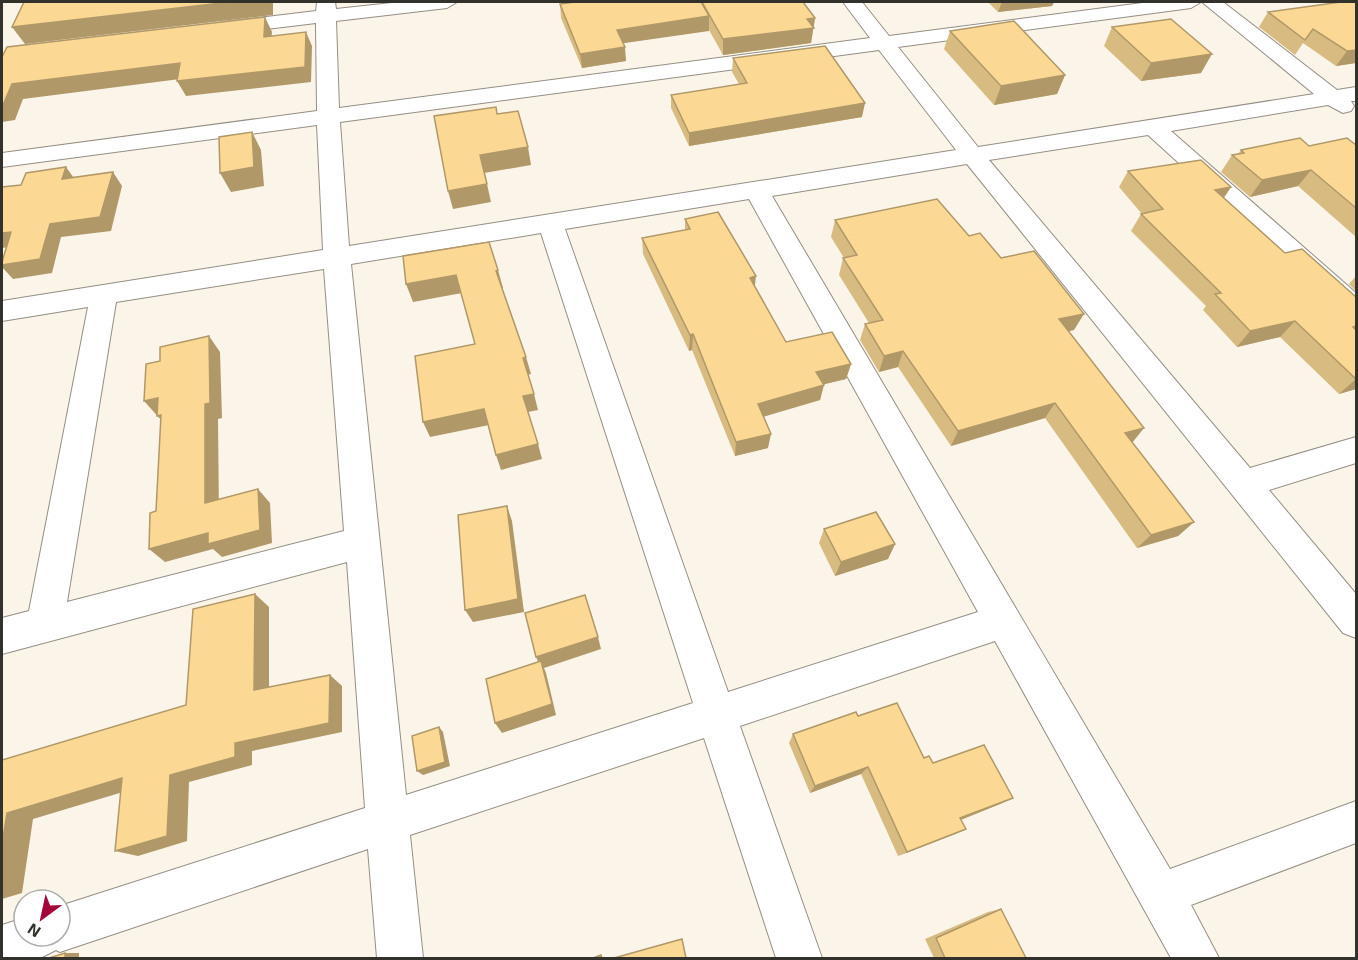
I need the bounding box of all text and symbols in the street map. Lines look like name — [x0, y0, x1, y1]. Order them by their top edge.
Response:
north arrow — [12, 888, 72, 948]
text: N — [24, 920, 44, 942]

